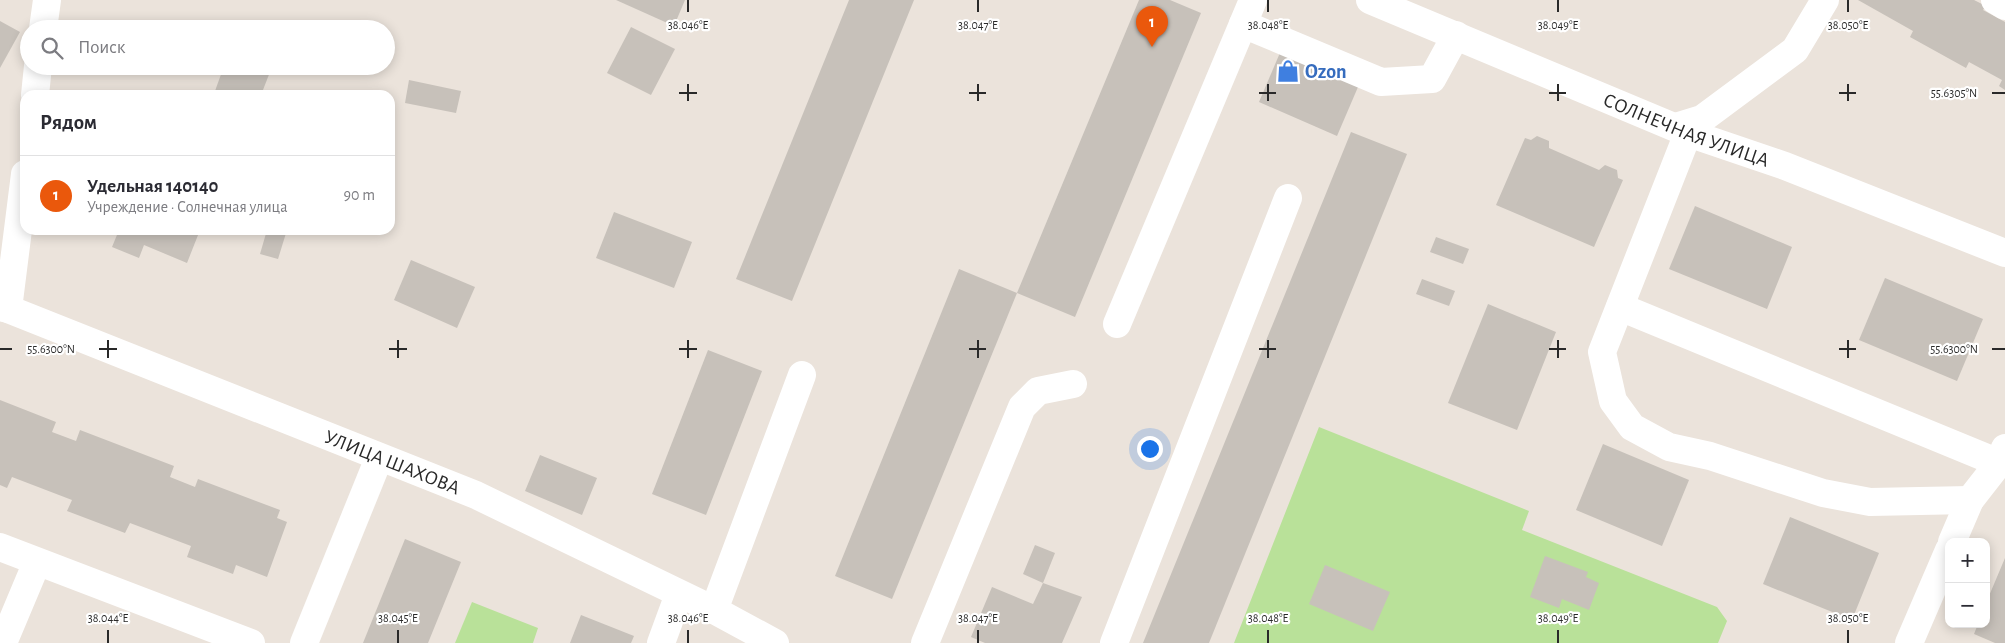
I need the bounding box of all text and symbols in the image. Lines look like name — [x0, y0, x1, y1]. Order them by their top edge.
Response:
pin: 1 — [1136, 6, 1168, 47]
text: 38.046°E — [668, 19, 708, 31]
text: 38.047°E — [958, 19, 998, 31]
text: 38.048°E — [1248, 19, 1288, 31]
text: 38.049°E — [1538, 19, 1578, 31]
text: 38.050°E — [1828, 19, 1868, 31]
search box — [20, 20, 395, 75]
icon: search — [38, 34, 66, 62]
text: Поиск — [78, 38, 125, 57]
shop icon: Ozon — [1275, 58, 1301, 84]
place label: Ozon — [1305, 62, 1347, 82]
text: 55.6305°N — [1931, 87, 1977, 99]
street label: СОЛНЕЧНАЯ УЛИЦА — [1600, 90, 1772, 171]
text: Рядом — [40, 112, 97, 133]
text: Удельная 140140 — [87, 177, 218, 196]
text: 1 — [53, 187, 59, 203]
text: 90 m — [344, 187, 375, 203]
text: Учреждение · Солнечная улица — [87, 199, 288, 215]
text: 55.6300°N — [27, 343, 75, 355]
text: 55.6300°N — [1930, 343, 1978, 355]
street label: УЛИЦА ШАХОВА — [322, 427, 463, 499]
your location — [1137, 436, 1163, 462]
map controls — [1945, 538, 1990, 628]
button: + — [1945, 538, 1990, 583]
button: − — [1945, 583, 1990, 628]
text: 38.044°E — [88, 612, 128, 624]
text: 38.045°E — [378, 612, 418, 624]
text: 38.046°E — [668, 612, 708, 624]
text: 38.047°E — [958, 612, 998, 624]
text: 38.048°E — [1248, 612, 1288, 624]
text: 38.049°E — [1538, 612, 1578, 624]
text: 38.050°E — [1828, 612, 1868, 624]

